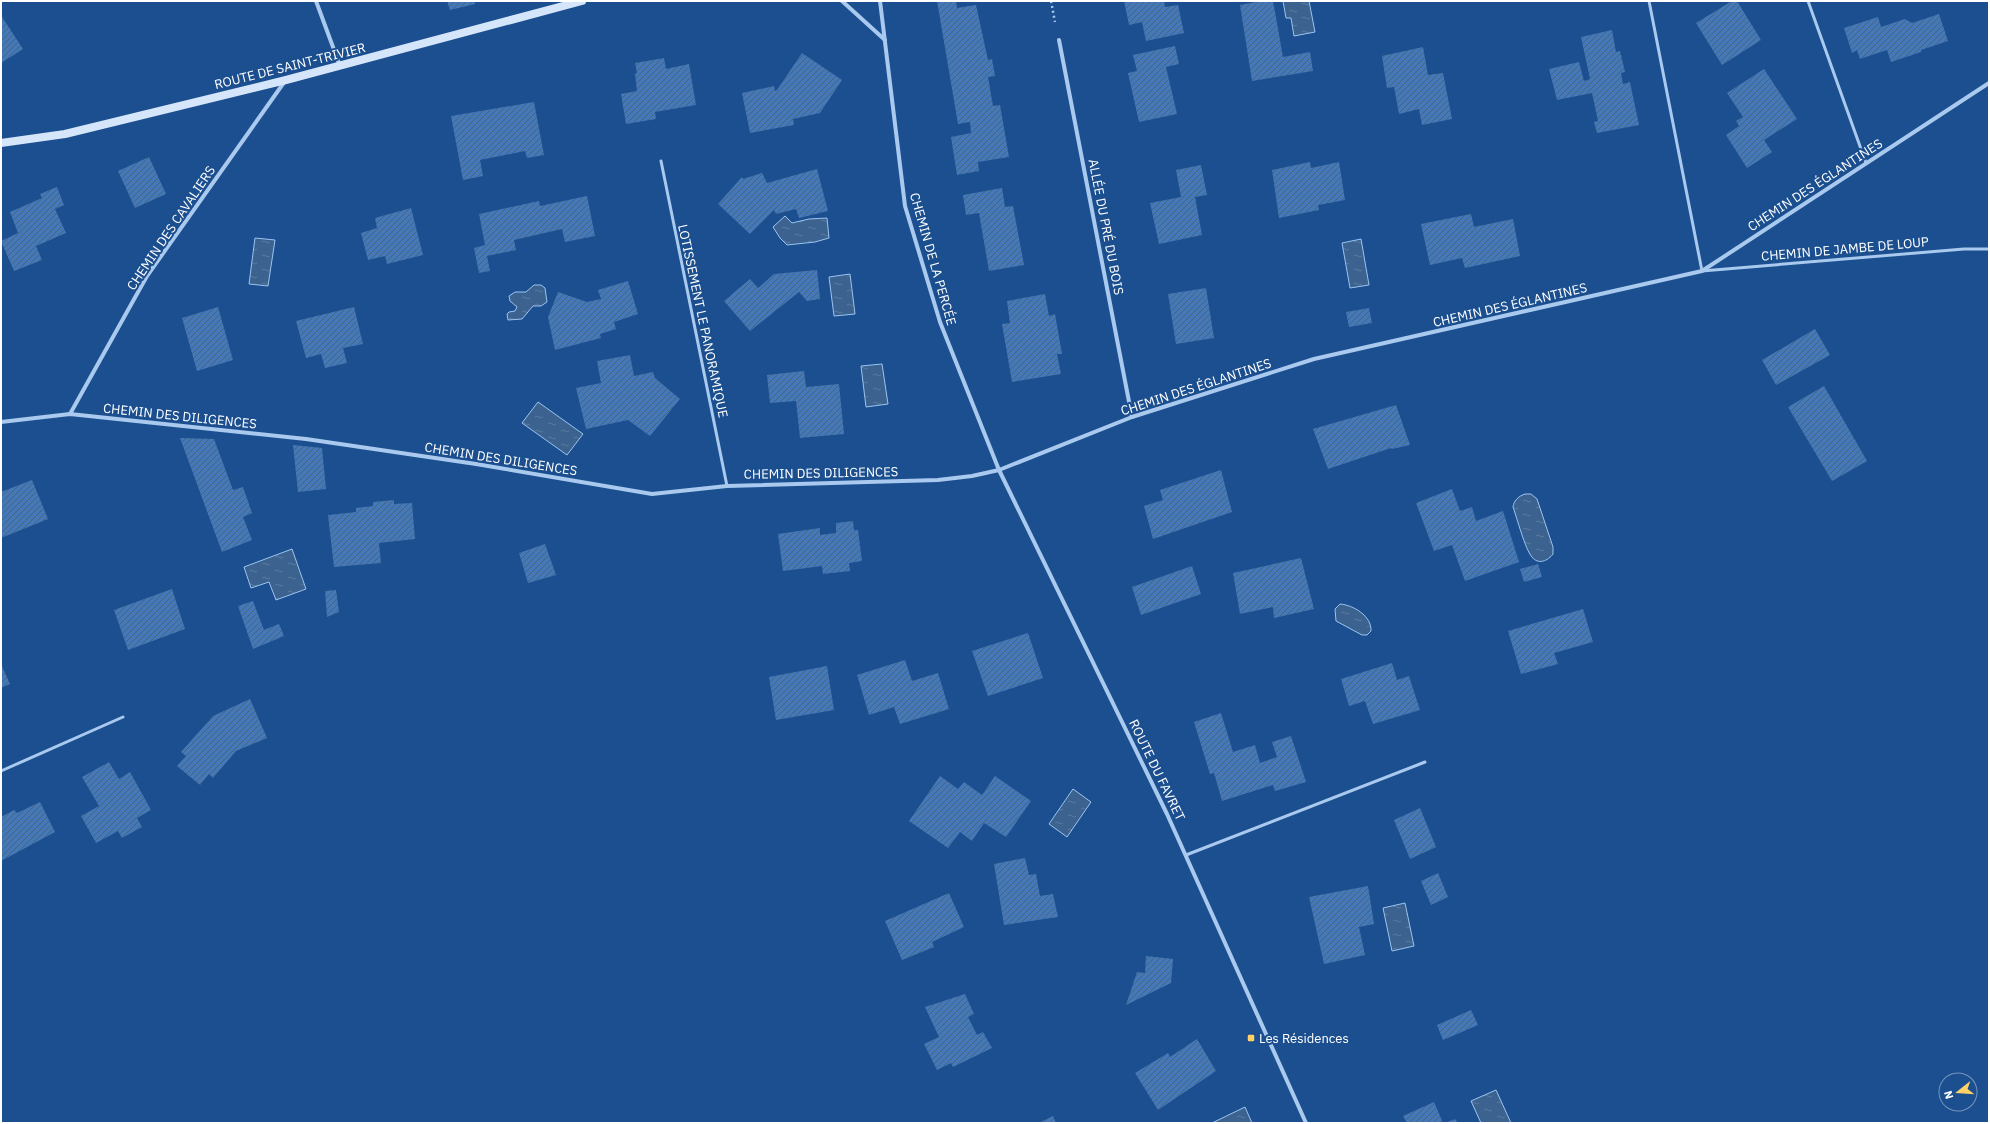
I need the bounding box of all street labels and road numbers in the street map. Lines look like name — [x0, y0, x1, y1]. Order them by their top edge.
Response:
street label: ROUTE DE SAINT-TRIVIER — [213, 39, 367, 93]
street label: CHEMIN DES ÉGLANTINES — [1744, 135, 1886, 235]
street label: ALLÉE DU PRÉ DU BOIS — [1084, 158, 1128, 296]
street label: CHEMIN DES CAVALIERS — [123, 163, 219, 293]
street label: CHEMIN DE LA PERCÉE — [906, 191, 960, 327]
street label: LOTISSEMENT LE PANORAMIQUE — [674, 223, 732, 419]
street label: CHEMIN DE JAMBE DE LOUP — [1760, 233, 1930, 265]
street label: CHEMIN DES ÉGLANTINES — [1431, 279, 1589, 331]
street label: CHEMIN DES ÉGLANTINES — [1118, 355, 1274, 419]
street label: CHEMIN DES DILIGENCES — [102, 399, 258, 433]
street label: CHEMIN DES DILIGENCES — [423, 439, 579, 479]
street label: CHEMIN DES DILIGENCES — [744, 463, 898, 483]
street label: ROUTE DU FAVRET — [1125, 717, 1189, 824]

